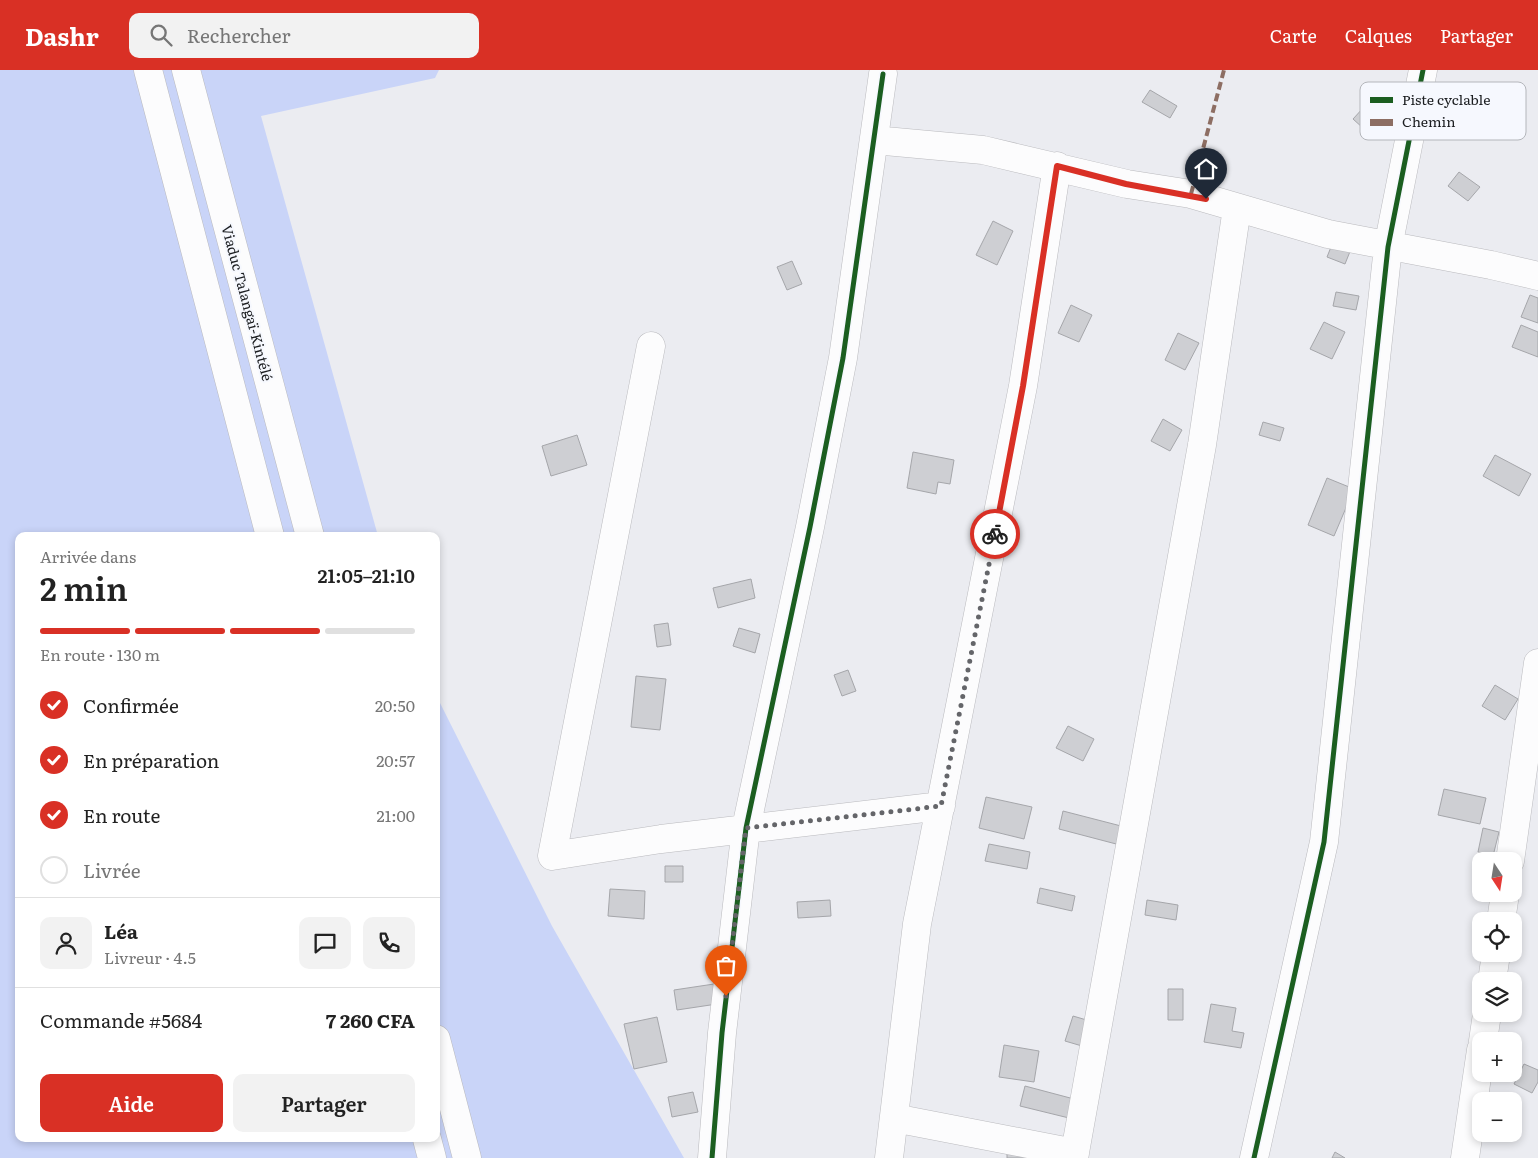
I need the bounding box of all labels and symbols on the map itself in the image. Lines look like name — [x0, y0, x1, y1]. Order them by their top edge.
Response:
legend — [1360, 82, 1526, 140]
text: Piste cyclable — [1402, 89, 1490, 109]
text: Chemin — [1402, 111, 1455, 131]
pin — [1185, 148, 1227, 199]
street label: Viaduc Talangaï-Kintélé — [217, 222, 278, 383]
courier — [970, 509, 1020, 559]
north arrow — [1472, 852, 1522, 902]
pin — [705, 945, 747, 996]

